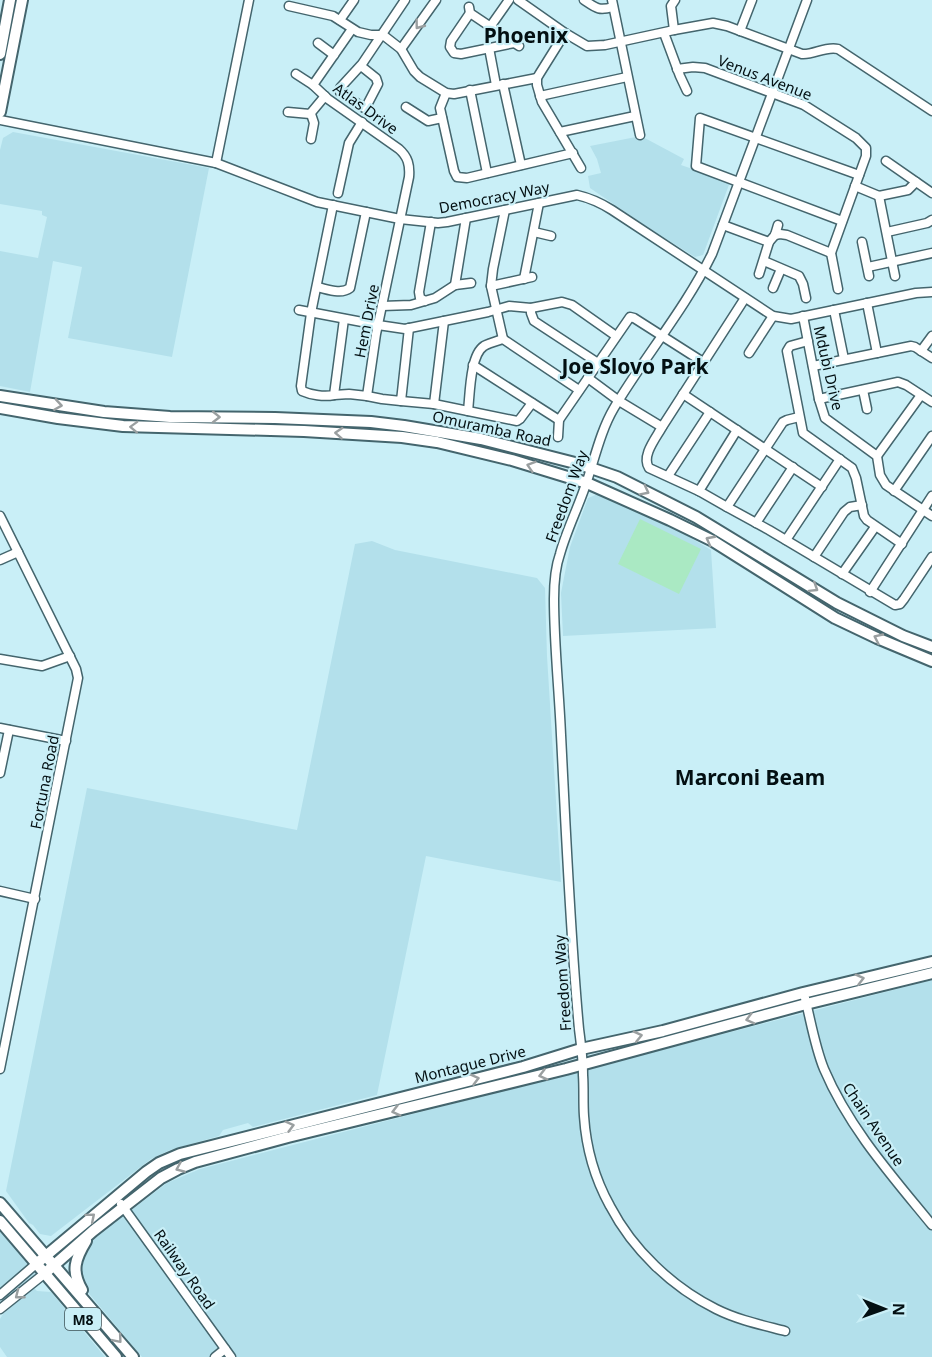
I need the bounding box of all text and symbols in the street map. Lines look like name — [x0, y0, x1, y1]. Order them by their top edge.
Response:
one-way arrow — [415, 18, 426, 29]
district label: Phoenix — [484, 21, 569, 49]
street label: Venus Avenue — [715, 50, 815, 104]
street label: Atlas Drive — [330, 78, 402, 138]
street label: Democracy Way — [437, 176, 551, 218]
street label: Hem Drive — [349, 282, 383, 360]
street label: Mdubi Drive — [810, 324, 848, 412]
district label: Joe Slovo Park — [559, 352, 710, 380]
one-way arrow — [53, 398, 62, 410]
street label: Omuramba Road — [431, 406, 553, 450]
one-way arrow — [212, 411, 221, 423]
one-way arrow — [130, 420, 139, 433]
one-way arrow — [335, 426, 344, 439]
street label: Freedom Way — [540, 447, 592, 545]
one-way arrow — [526, 461, 537, 473]
one-way arrow — [638, 484, 649, 496]
one-way arrow — [706, 536, 716, 547]
one-way arrow — [808, 581, 818, 593]
one-way arrow — [874, 634, 885, 646]
street label: Fortuna Road — [25, 733, 63, 831]
district label: Marconi Beam — [675, 763, 825, 791]
street label: Freedom Way — [549, 934, 575, 1032]
one-way arrow — [855, 974, 865, 987]
one-way arrow — [745, 1012, 755, 1025]
one-way arrow — [633, 1031, 643, 1044]
street label: Montague Drive — [412, 1041, 528, 1087]
one-way arrow — [538, 1068, 549, 1080]
one-way arrow — [469, 1074, 479, 1086]
street label: Chain Avenue — [839, 1078, 909, 1170]
one-way arrow — [391, 1103, 401, 1116]
one-way arrow — [284, 1121, 295, 1133]
one-way arrow — [175, 1161, 186, 1173]
one-way arrow — [84, 1213, 95, 1224]
street label: Railway Road — [150, 1225, 220, 1313]
north arrow — [854, 1279, 914, 1339]
one-way arrow — [14, 1287, 25, 1298]
text: N — [888, 1303, 910, 1316]
road number: M8 — [65, 1308, 101, 1330]
one-way arrow — [111, 1332, 122, 1343]

